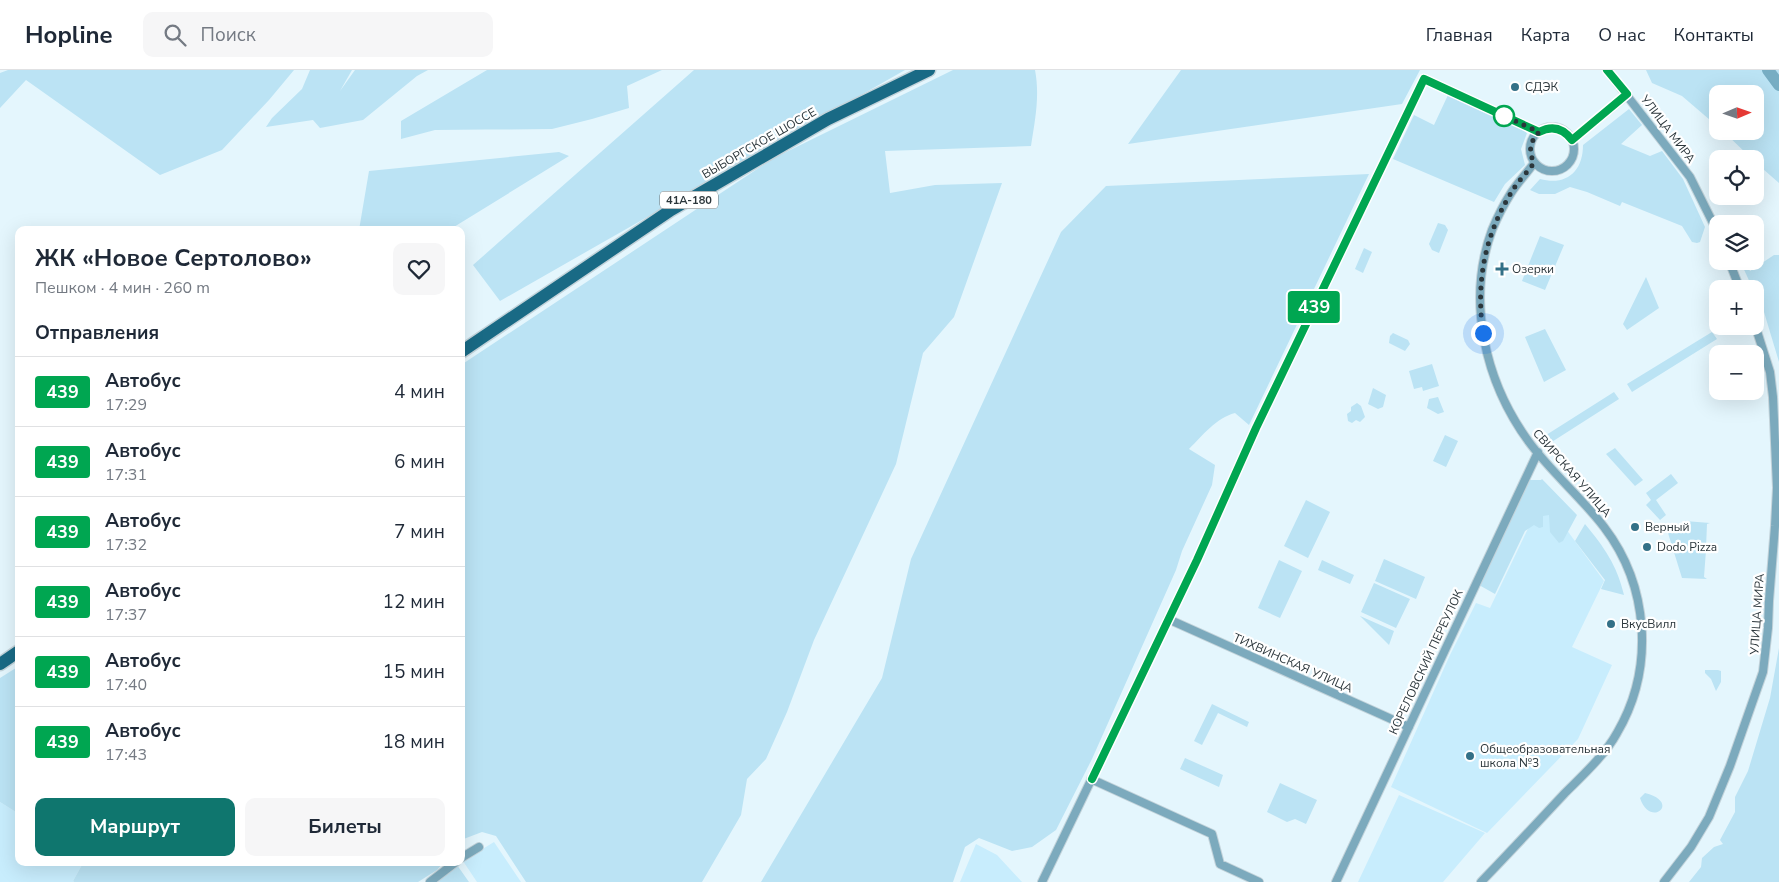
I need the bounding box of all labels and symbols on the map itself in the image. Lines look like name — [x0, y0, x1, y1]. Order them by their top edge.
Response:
place label: СДЭК — [1525, 79, 1558, 95]
marker: СДЭК — [1509, 81, 1521, 93]
north arrow — [1709, 85, 1764, 140]
street label: УЛИЦА МИРА — [1637, 91, 1699, 167]
street label: ВЫБОРГСКОЕ ШОССЕ — [699, 104, 819, 182]
unlabelled marker — [1493, 105, 1515, 127]
road number: 41А-180 — [660, 192, 718, 208]
place label: Озерки — [1512, 261, 1554, 277]
marker: Озерки — [1496, 263, 1508, 275]
line badge: 439 — [1285, 291, 1343, 323]
your location — [1471, 321, 1496, 346]
street label: СВИРСКАЯ УЛИЦА — [1529, 426, 1615, 521]
place label: Верный — [1645, 519, 1690, 535]
marker: Верный — [1629, 521, 1641, 533]
place label: Dodo Pizza — [1657, 539, 1717, 555]
marker: Dodo Pizza — [1641, 541, 1653, 553]
street label: УЛИЦА МИРА — [1746, 573, 1768, 656]
street label: КОРЕЛОВСКИЙ ПЕРЕУЛОК — [1385, 587, 1467, 737]
place label: ВкусВилл — [1621, 616, 1676, 632]
marker: ВкусВилл — [1605, 618, 1617, 630]
street label: ТИХВИНСКАЯ УЛИЦА — [1231, 629, 1355, 697]
place label: Общеобразовательная школа №3 — [1480, 741, 1610, 771]
marker: Общеобразовательная школа №3 — [1464, 750, 1476, 762]

